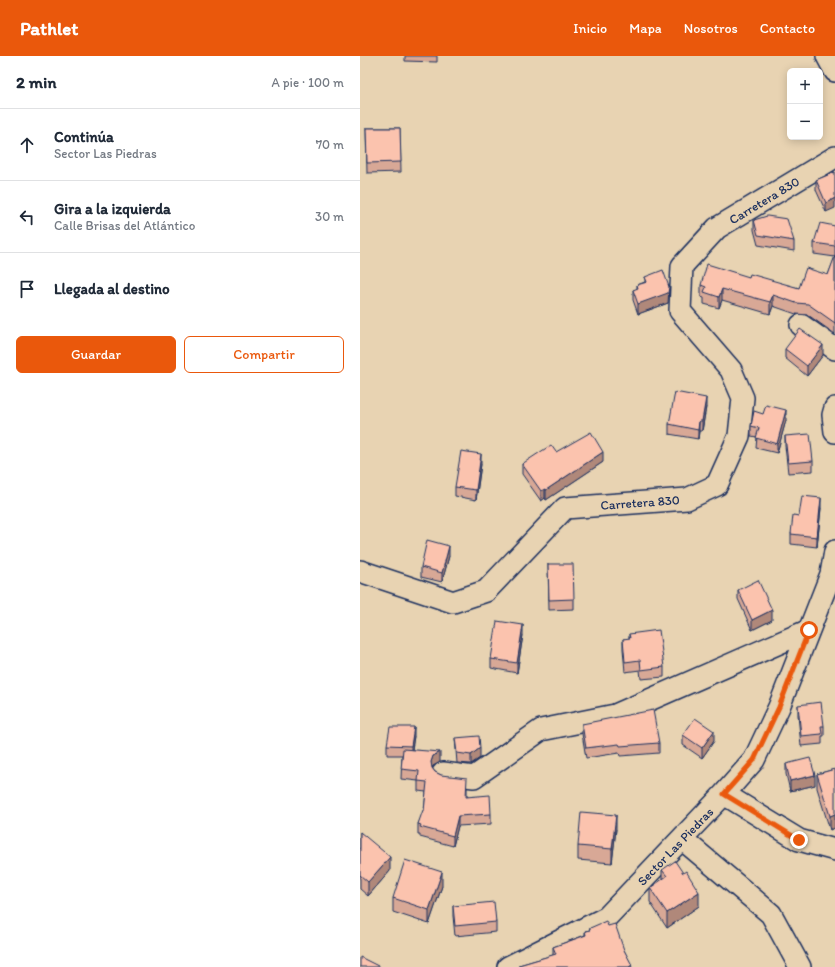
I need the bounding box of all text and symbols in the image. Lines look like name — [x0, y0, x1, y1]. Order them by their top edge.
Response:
text: Pathlet — [20, 17, 78, 40]
text: Inicio — [573, 20, 607, 37]
text: Mapa — [629, 20, 662, 37]
text: Nosotros — [684, 20, 738, 37]
text: Contacto — [760, 20, 815, 37]
map controls — [787, 68, 823, 140]
button: + — [787, 68, 823, 104]
text: 2 min — [16, 72, 56, 92]
text: A pie · 100 m — [271, 75, 344, 90]
button: − — [787, 104, 823, 140]
text: Continúa — [54, 128, 114, 146]
icon: ahead — [16, 134, 38, 156]
text: 70 m — [316, 137, 344, 152]
text: Sector Las Piedras — [54, 146, 157, 161]
street label: Carretera 830 — [726, 173, 802, 227]
text: Gira a la izquierda — [54, 200, 171, 218]
icon: left — [16, 206, 38, 228]
text: 30 m — [315, 209, 344, 224]
text: Calle Brisas del Atlántico — [54, 218, 195, 233]
icon: arrive — [16, 278, 38, 300]
text: Llegada al destino — [54, 280, 170, 298]
button: Guardar — [16, 336, 176, 373]
button: Compartir — [184, 336, 344, 373]
street label: Carretera 830 — [600, 492, 680, 513]
route start — [800, 621, 818, 639]
street label: Sector Las Piedras — [634, 804, 717, 889]
route end — [790, 831, 808, 849]

